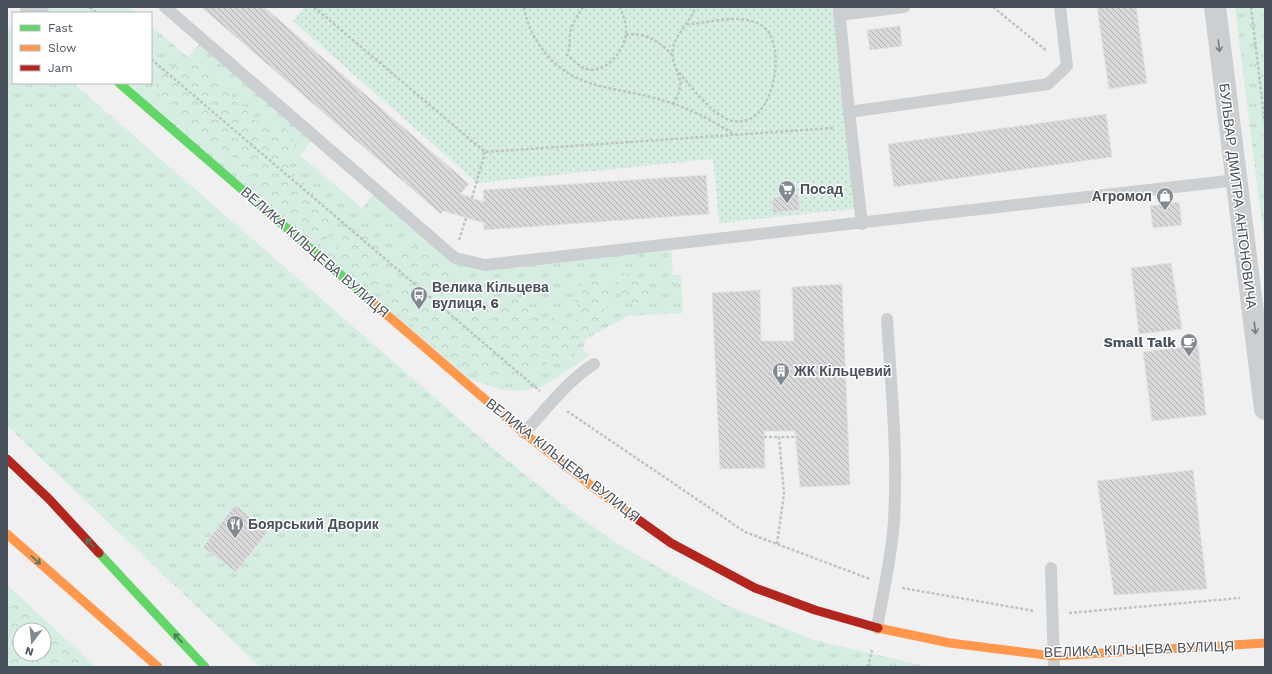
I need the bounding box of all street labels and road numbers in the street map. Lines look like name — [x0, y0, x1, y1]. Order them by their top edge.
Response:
street label: БУЛЬВАР ДМИТРА АНТОНОВИЧА — [1216, 82, 1260, 311]
street label: ВЕЛИКА КІЛЬЦЕВА ВУЛИЦЯ — [238, 184, 392, 320]
street label: ВЕЛИКА КІЛЬЦЕВА ВУЛИЦЯ — [483, 395, 643, 525]
street label: ВЕЛИКА КІЛЬЦЕВА ВУЛИЦЯ — [1044, 638, 1234, 660]

